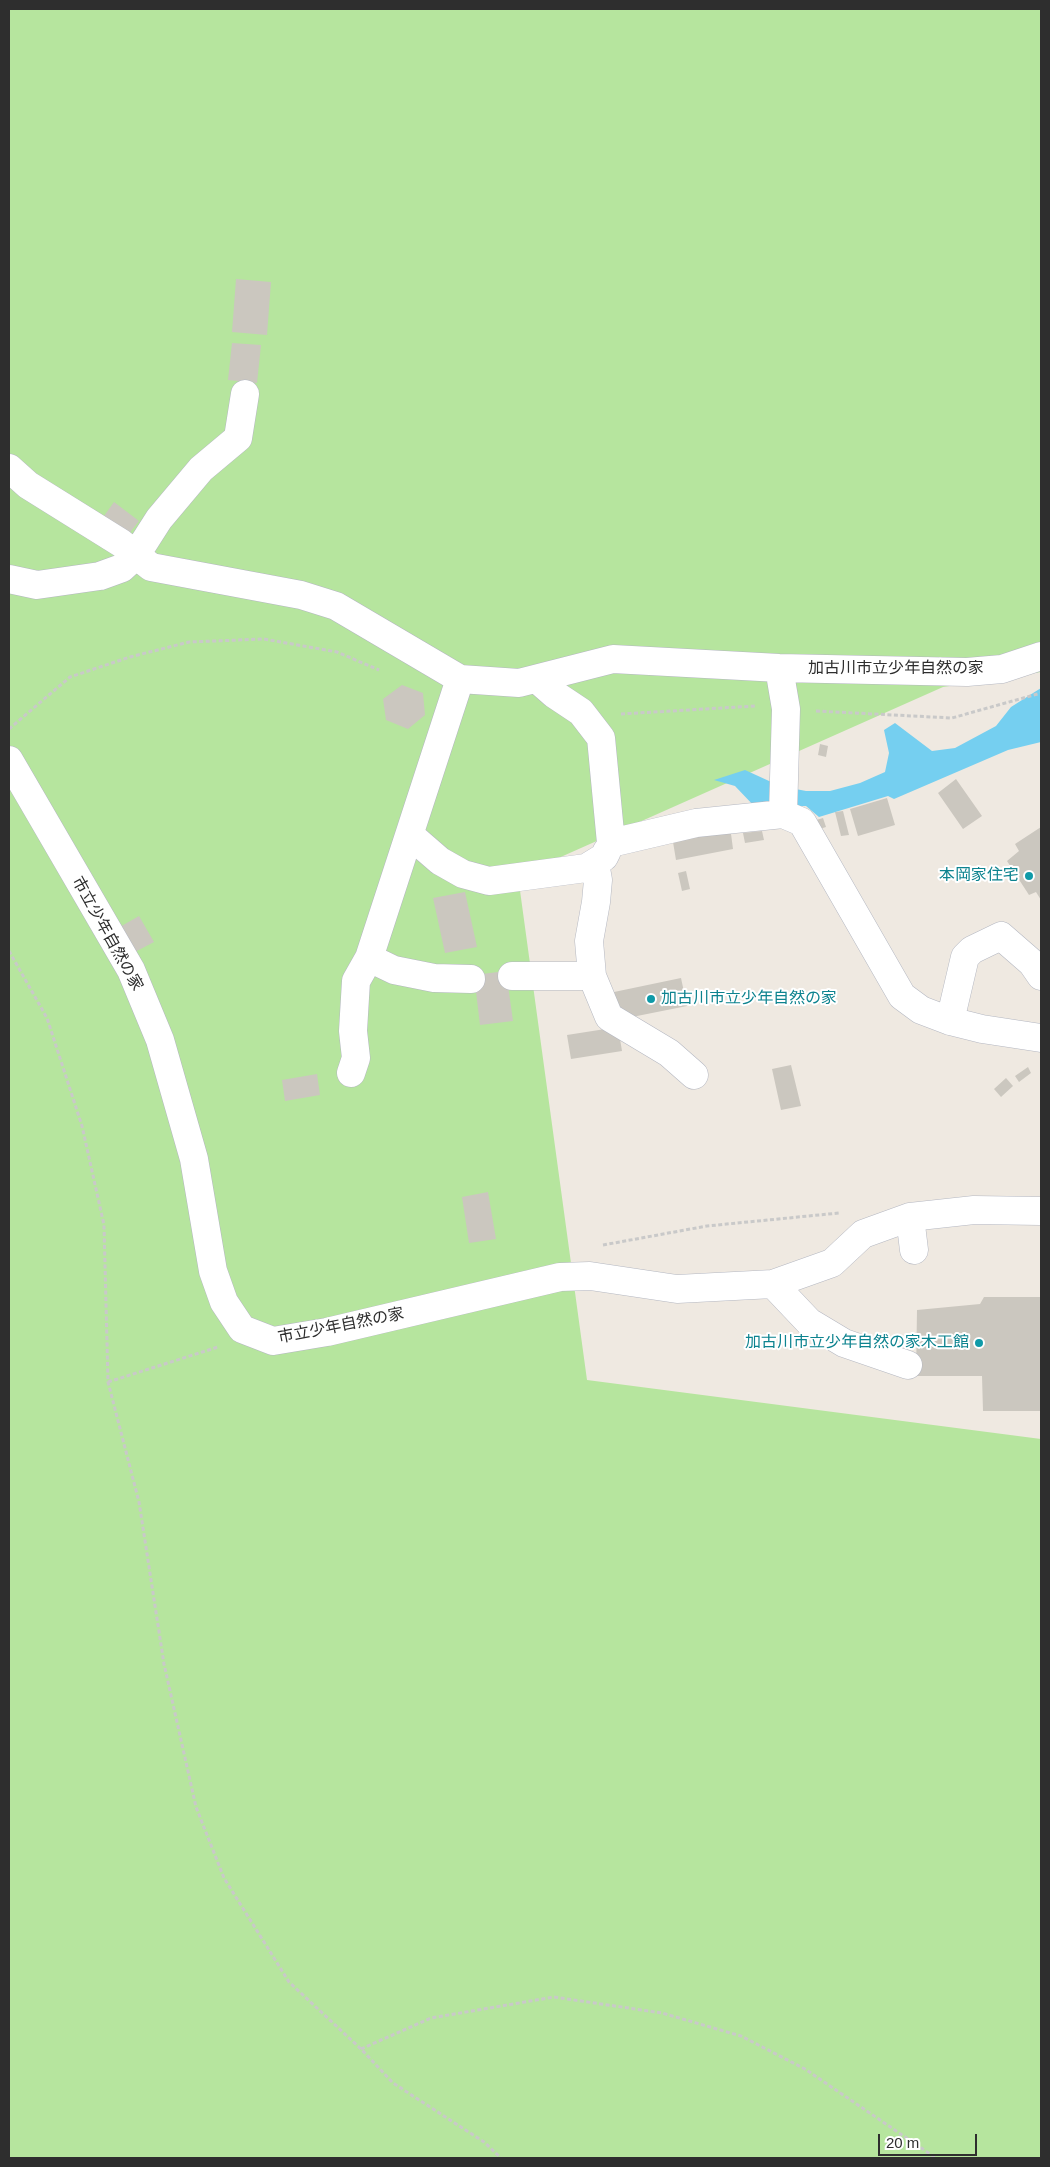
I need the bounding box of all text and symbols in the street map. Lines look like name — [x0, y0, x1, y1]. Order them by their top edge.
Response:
street label: 加古川市立少年自然の家 — [808, 659, 984, 679]
place label: 本岡家住宅 — [939, 866, 1019, 886]
marker: 本岡家住宅 — [1023, 870, 1035, 882]
street label: 市立少年自然の家 — [68, 873, 146, 995]
place label: 加古川市立少年自然の家 — [661, 989, 837, 1009]
marker: 加古川市立少年自然の家 — [645, 993, 657, 1005]
street label: 市立少年自然の家 — [276, 1304, 406, 1348]
place label: 加古川市立少年自然の家木工館 — [745, 1333, 969, 1353]
marker: 加古川市立少年自然の家木工館 — [973, 1337, 985, 1349]
scale bar — [880, 2124, 979, 2156]
text: 20 m — [886, 2134, 919, 2151]

